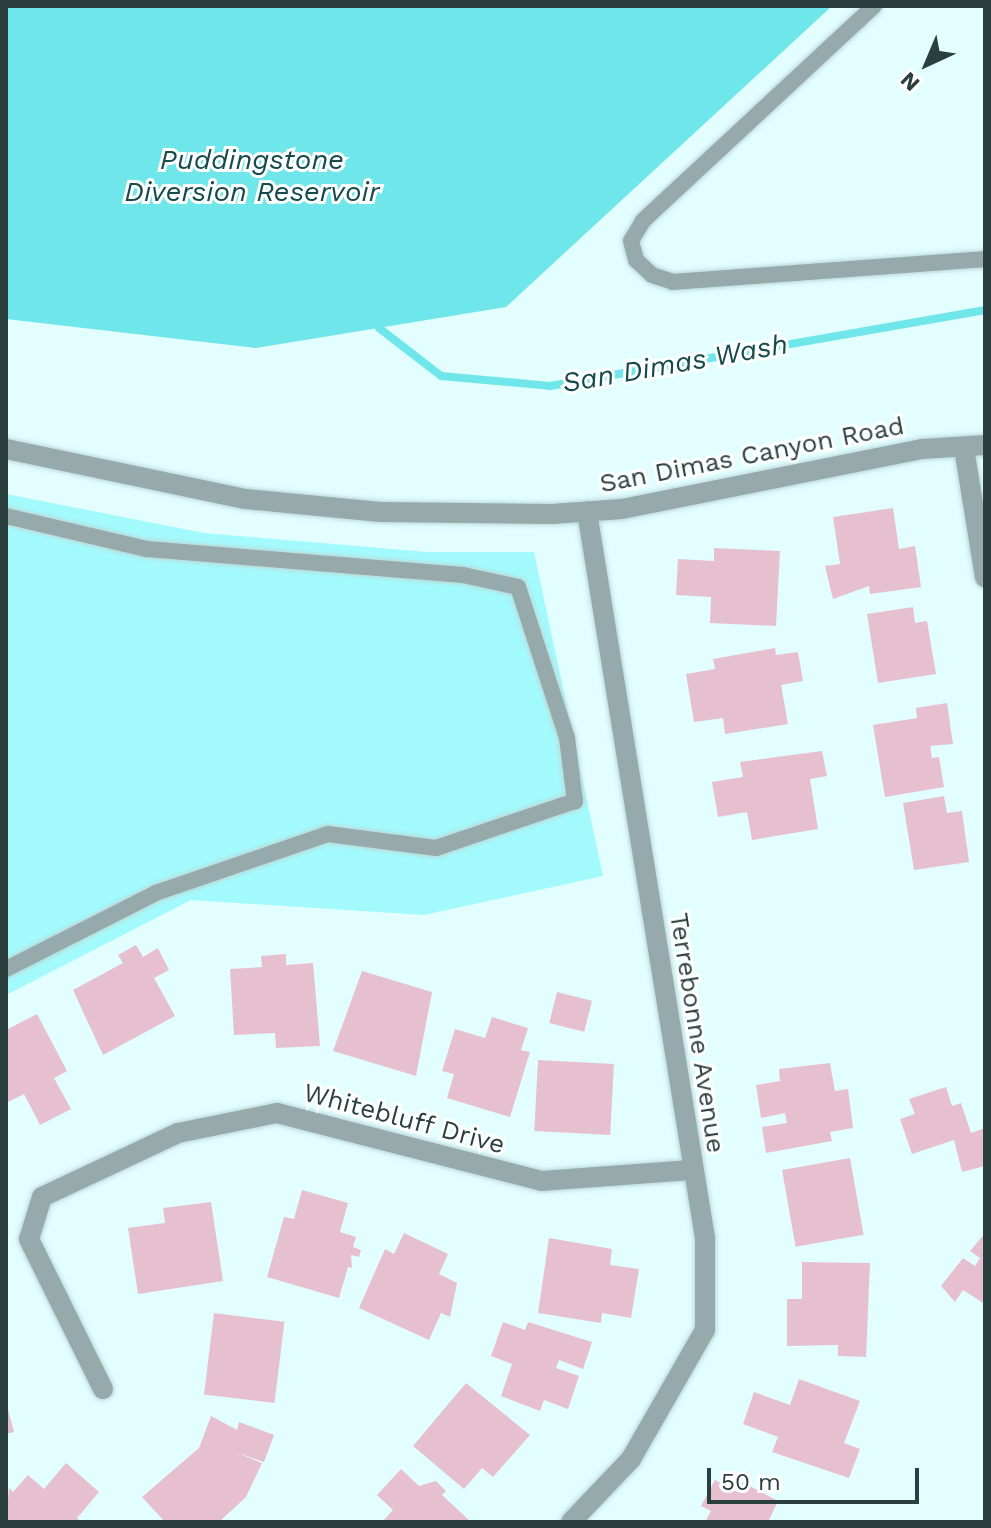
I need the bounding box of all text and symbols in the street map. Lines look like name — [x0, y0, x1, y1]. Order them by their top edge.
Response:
north arrow — [887, 24, 967, 104]
text: N — [895, 67, 925, 96]
water label: Puddingstone Diversion Reservoir — [124, 143, 380, 209]
water label: San Dimas Wash — [559, 328, 791, 400]
street label: San Dimas Canyon Road — [597, 410, 907, 500]
street label: Terrebonne Avenue — [663, 910, 731, 1156]
street label: Whitebluff Drive — [299, 1077, 509, 1161]
scale bar — [711, 1452, 923, 1502]
text: 50 m — [721, 1468, 781, 1496]

